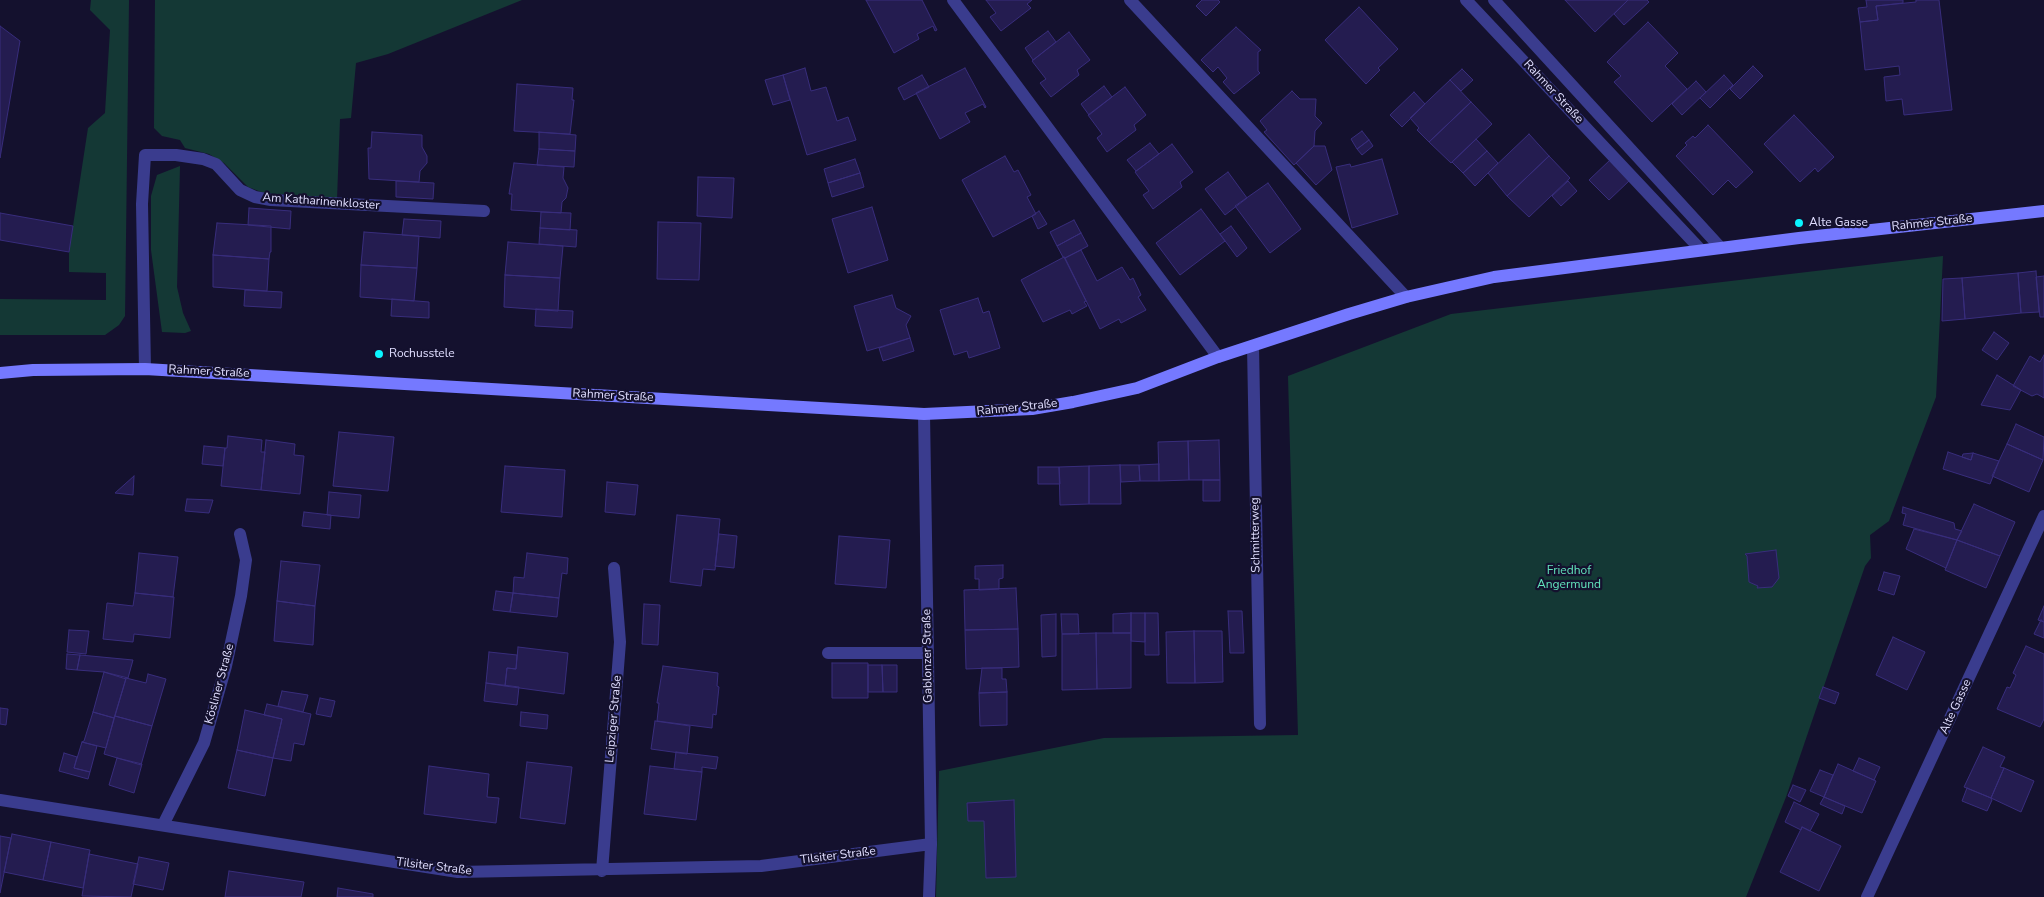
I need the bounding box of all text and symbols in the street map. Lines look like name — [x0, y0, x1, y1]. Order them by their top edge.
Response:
street label: Rahmer Straße — [1520, 57, 1586, 127]
street label: Am Katharinenkloster — [262, 191, 380, 213]
street label: Rahmer Straße — [1891, 212, 1973, 234]
place label: Alte Gasse — [1809, 216, 1868, 230]
marker: Alte Gasse — [1793, 217, 1805, 229]
place label: Rochusstele — [389, 347, 455, 361]
marker: Rochusstele — [373, 348, 385, 360]
street label: Rahmer Straße — [168, 363, 250, 381]
street label: Rahmer Straße — [572, 387, 654, 405]
street label: Rahmer Straße — [976, 397, 1058, 419]
street label: Schmitterweg — [1248, 497, 1264, 573]
park label: Friedhof Angermund — [1537, 564, 1601, 592]
street label: Gablonzer Straße — [920, 609, 936, 703]
street label: Kösliner Straße — [202, 642, 238, 726]
street label: Leipziger Straße — [603, 675, 625, 763]
street label: Alte Gasse — [1937, 677, 1975, 737]
street label: Tilsiter Straße — [799, 844, 877, 868]
street label: Tilsiter Straße — [395, 855, 473, 879]

